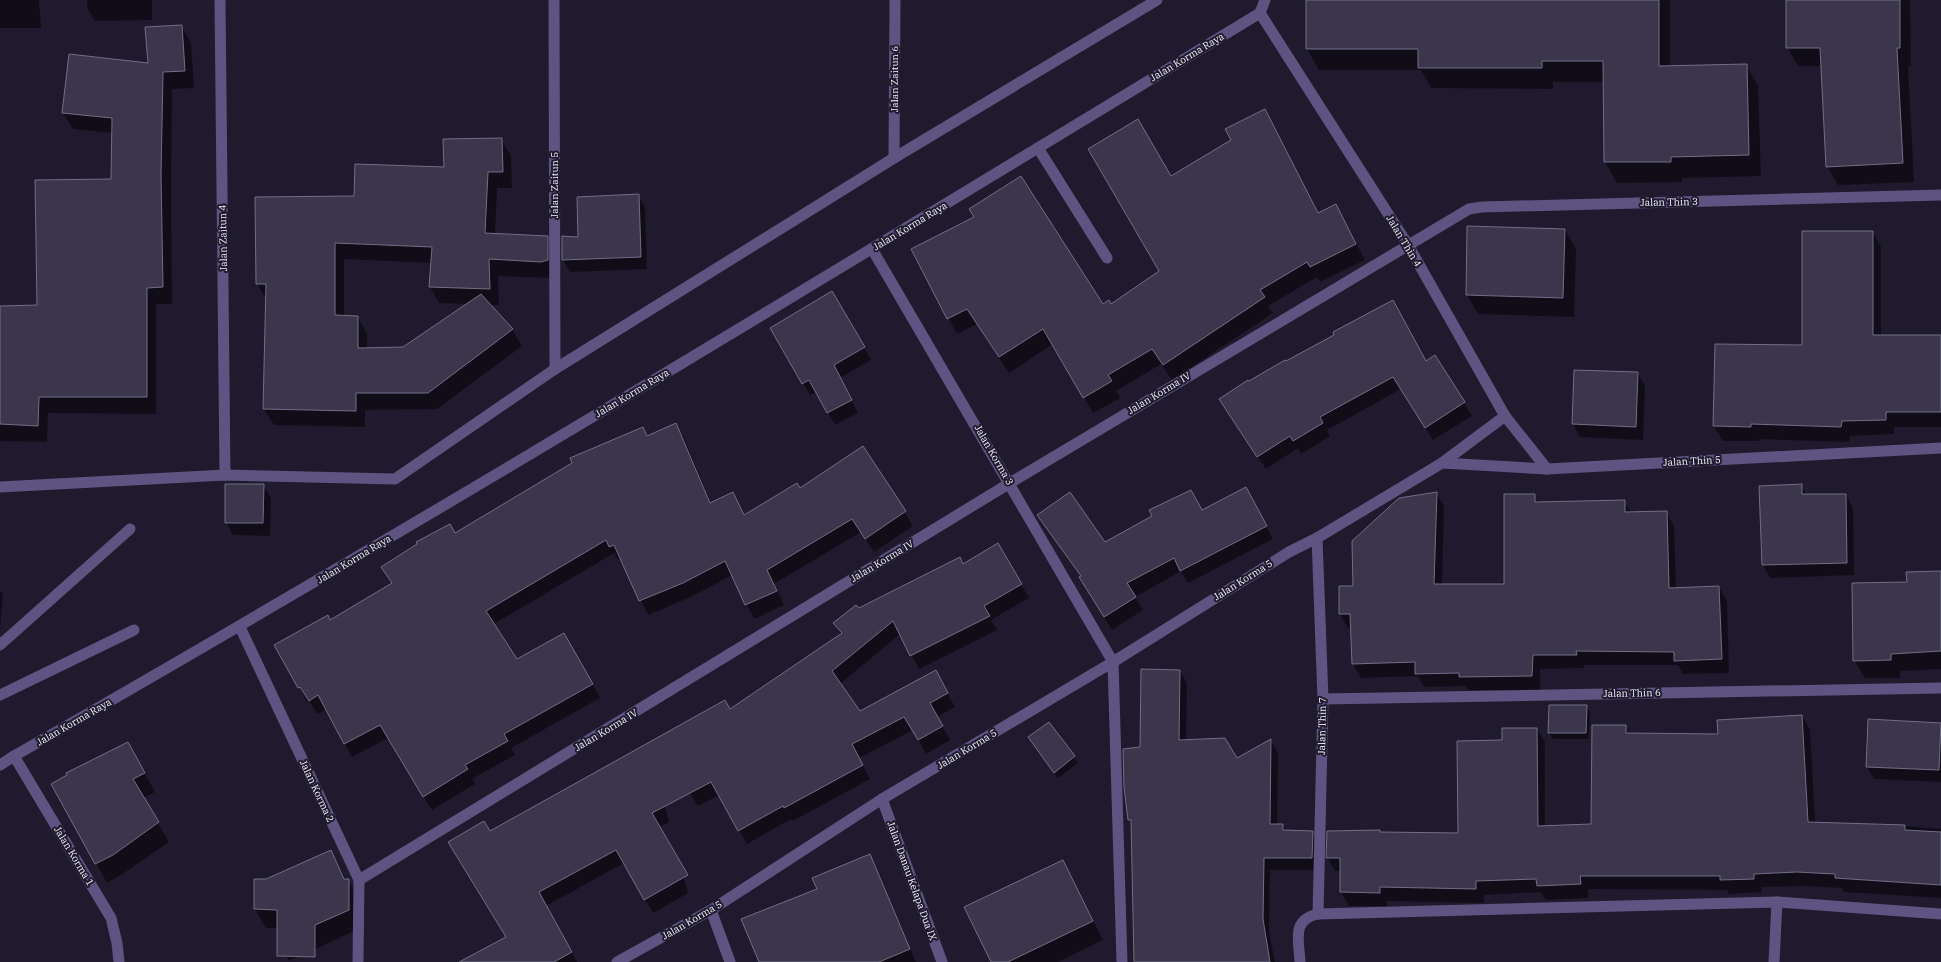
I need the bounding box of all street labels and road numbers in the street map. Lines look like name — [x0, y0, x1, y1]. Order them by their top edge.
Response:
street label: Jalan Korma Raya — [1148, 29, 1227, 84]
street label: Jalan Zaitun 6 — [888, 46, 901, 112]
street label: Jalan Zaitun 5 — [548, 152, 561, 218]
street label: Jalan Thin 3 — [1640, 195, 1698, 209]
street label: Jalan Korma Raya — [871, 198, 950, 253]
street label: Jalan Zaitun 4 — [216, 205, 230, 271]
street label: Jalan Thin 4 — [1384, 213, 1424, 269]
street label: Jalan Korma Raya — [593, 365, 672, 420]
street label: Jalan Korma IV — [1125, 369, 1193, 417]
street label: Jalan Korma 3 — [972, 423, 1016, 487]
street label: Jalan Thin 5 — [1663, 453, 1721, 469]
street label: Jalan Korma Raya — [315, 531, 394, 586]
street label: Jalan Korma IV — [848, 537, 916, 585]
street label: Jalan Korma 5 — [1211, 557, 1275, 603]
street label: Jalan Thin 6 — [1603, 686, 1661, 700]
street label: Jalan Korma Raya — [34, 695, 114, 749]
street label: Jalan Thin 7 — [1315, 697, 1329, 755]
street label: Jalan Korma IV — [572, 706, 640, 754]
street label: Jalan Korma 5 — [935, 726, 999, 772]
street label: Jalan Korma 2 — [297, 758, 337, 824]
street label: Jalan Danau Kelapa Dua IX — [884, 820, 940, 943]
street label: Jalan Korma 1 — [51, 824, 97, 888]
street label: Jalan Korma 5 — [660, 898, 724, 942]

